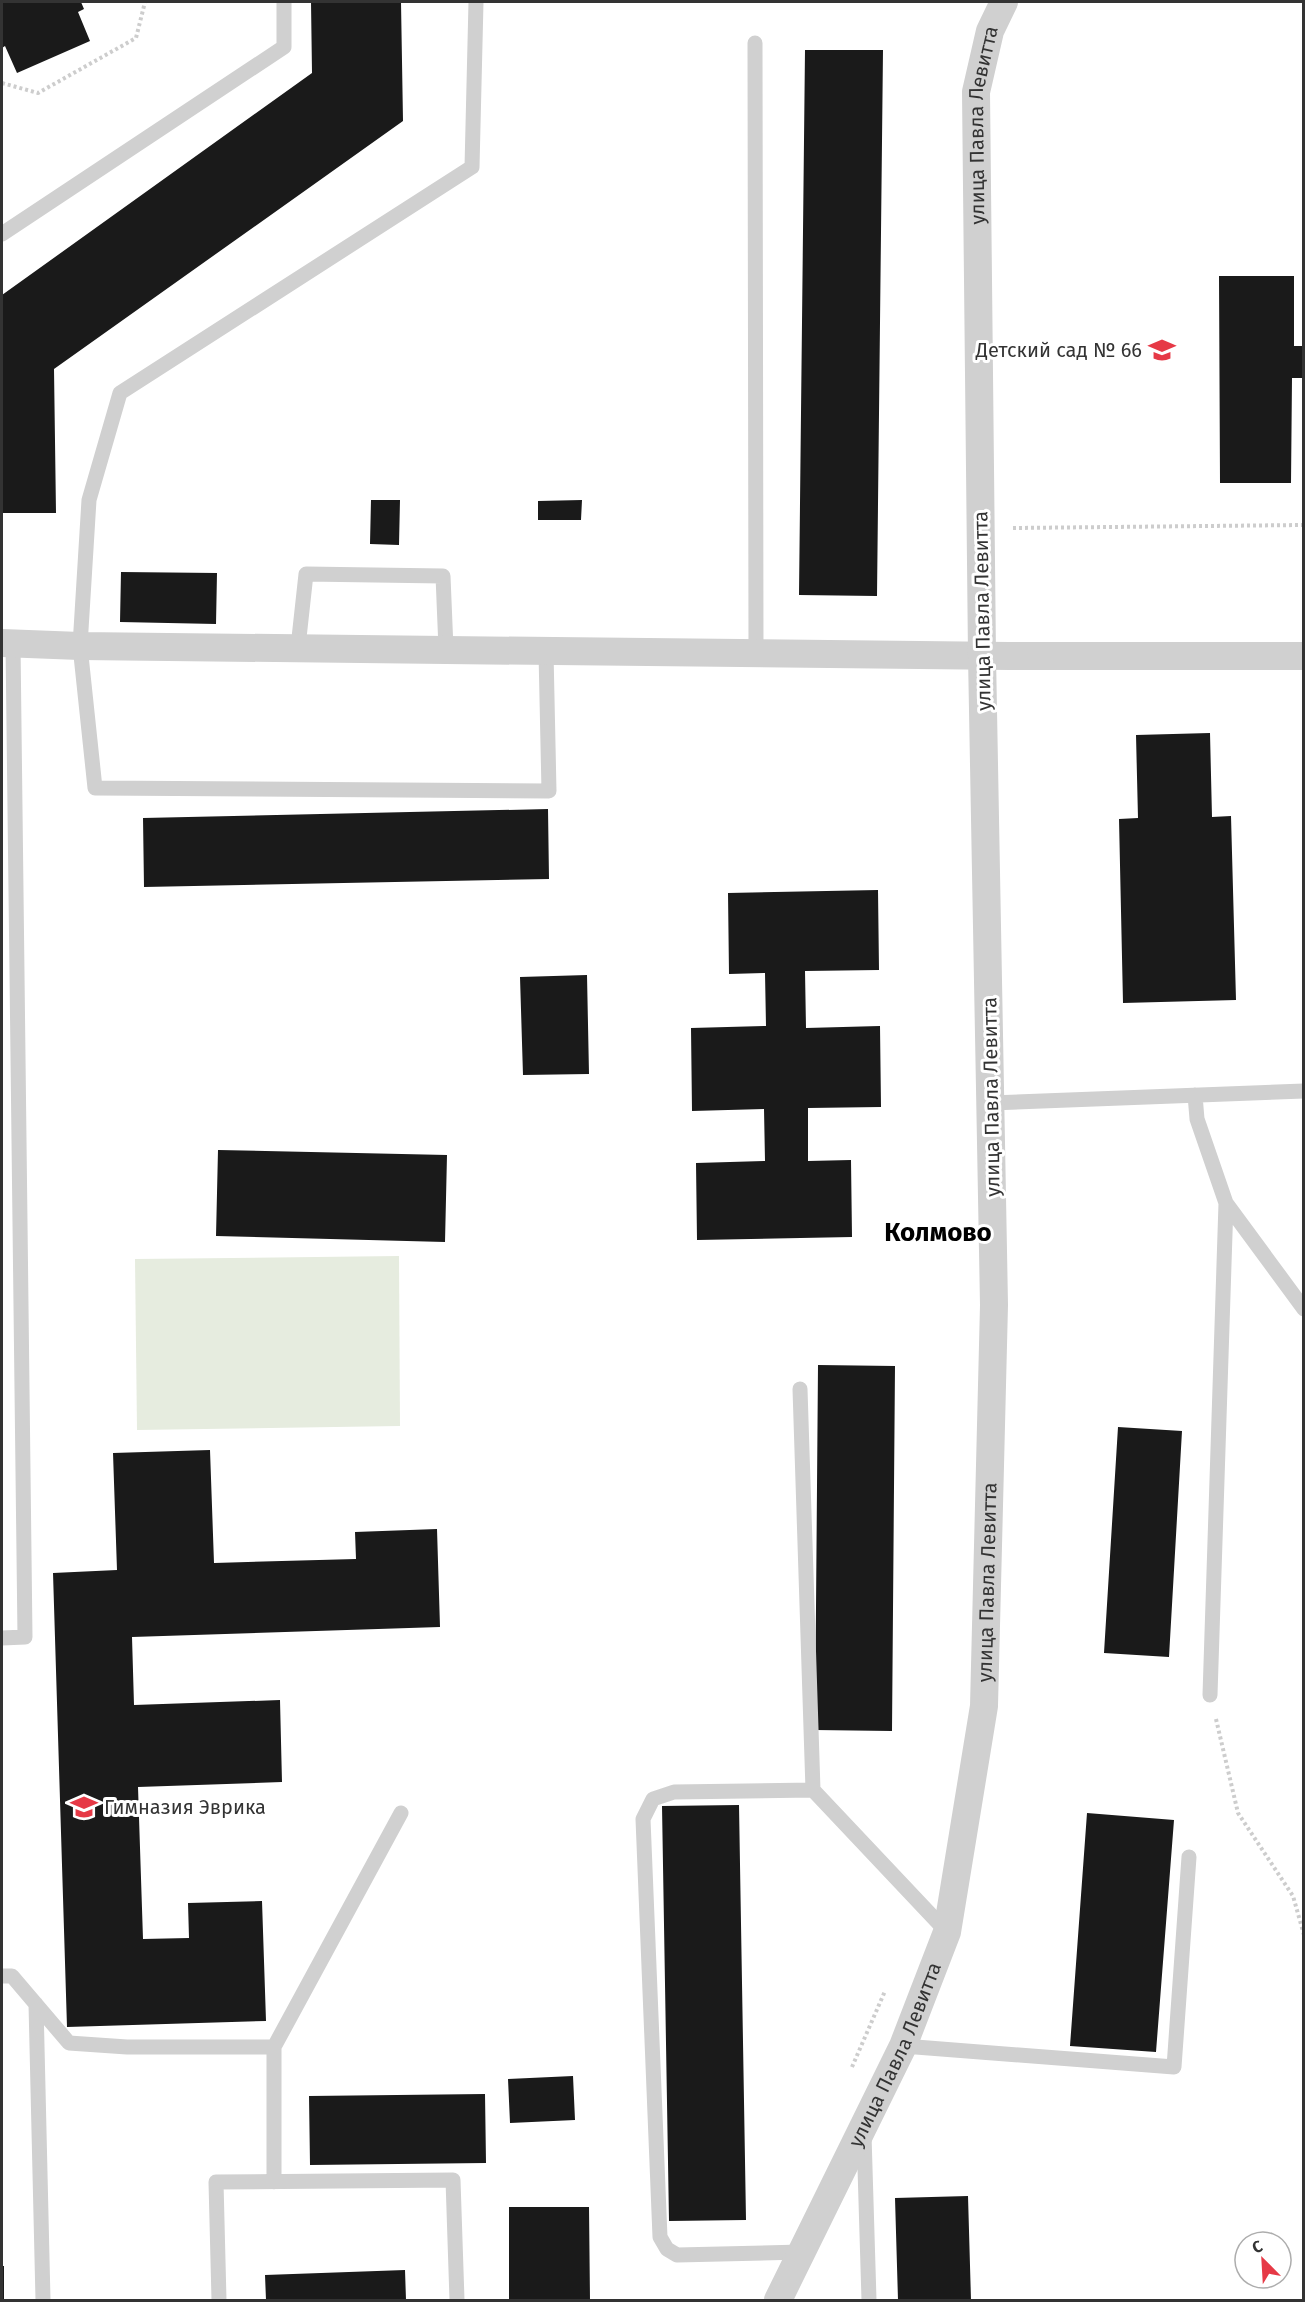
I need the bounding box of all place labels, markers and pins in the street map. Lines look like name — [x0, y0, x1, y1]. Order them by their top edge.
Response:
school or university icon: Детский сад № 66 — [1147, 335, 1177, 365]
place label: Детский сад № 66 — [975, 338, 1142, 362]
school or university icon: Гимназия Эврика — [69, 1792, 99, 1822]
place label: Гимназия Эврика — [104, 1795, 266, 1819]

